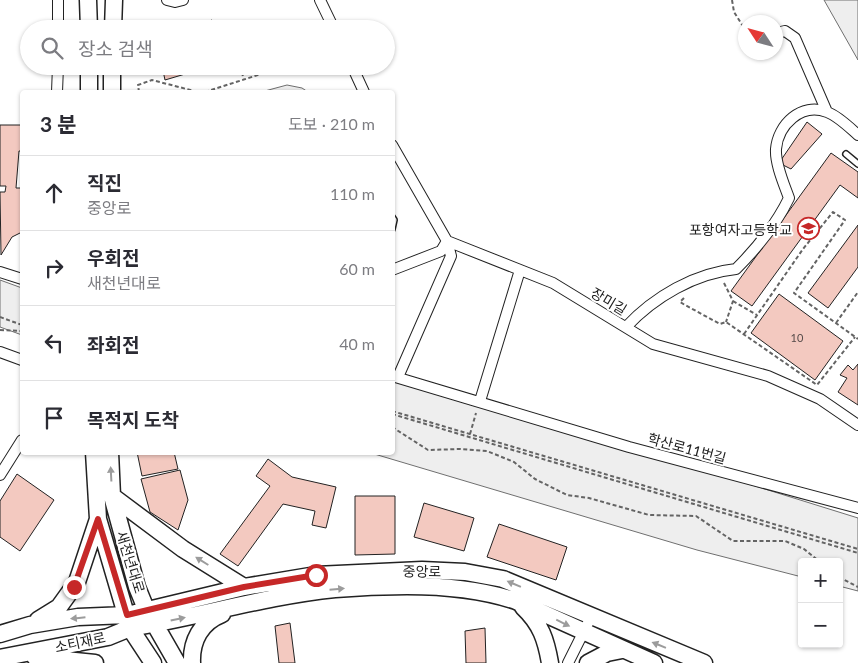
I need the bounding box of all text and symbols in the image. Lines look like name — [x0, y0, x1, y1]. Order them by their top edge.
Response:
north arrow — [738, 15, 783, 60]
search box — [20, 20, 395, 75]
icon: search — [38, 34, 66, 62]
text: 장소 검색 — [78, 37, 153, 60]
text: 3 분 — [40, 111, 77, 136]
text: 도보 · 210 m — [288, 114, 375, 133]
text: 직진 — [87, 171, 122, 194]
icon: ahead — [40, 179, 68, 207]
text: 110 m — [330, 184, 375, 203]
text: 중앙로 — [87, 198, 131, 217]
school or university icon: 포항여자고등학교 — [796, 217, 820, 241]
place label: 포항여자고등학교 — [689, 221, 792, 238]
text: 우회전 — [87, 246, 139, 269]
icon: right — [40, 254, 68, 282]
text: 60 m — [339, 259, 375, 278]
text: 새천년대로 — [87, 273, 161, 292]
street label: 장미길 — [588, 284, 630, 318]
icon: left — [40, 329, 68, 357]
house number: 10 — [791, 331, 804, 344]
text: 좌회전 — [87, 333, 139, 356]
text: 40 m — [339, 334, 375, 353]
icon: arrive — [40, 404, 68, 432]
text: 목적지 도착 — [87, 408, 179, 431]
street label: 학산로11번길 — [646, 429, 728, 467]
one-way arrow — [107, 466, 115, 482]
street label: 새천년대로 — [113, 529, 149, 595]
one-way arrow — [195, 556, 209, 566]
map controls — [798, 558, 843, 648]
button: + — [798, 558, 843, 603]
street label: 중앙로 — [403, 562, 442, 580]
route start — [305, 564, 328, 587]
route end — [63, 576, 86, 599]
one-way arrow — [507, 579, 521, 587]
one-way arrow — [330, 585, 346, 593]
button: − — [798, 603, 843, 648]
one-way arrow — [70, 614, 86, 622]
one-way arrow — [170, 615, 185, 623]
one-way arrow — [556, 619, 570, 627]
street label: 소티재로 — [53, 628, 107, 656]
one-way arrow — [652, 640, 666, 648]

